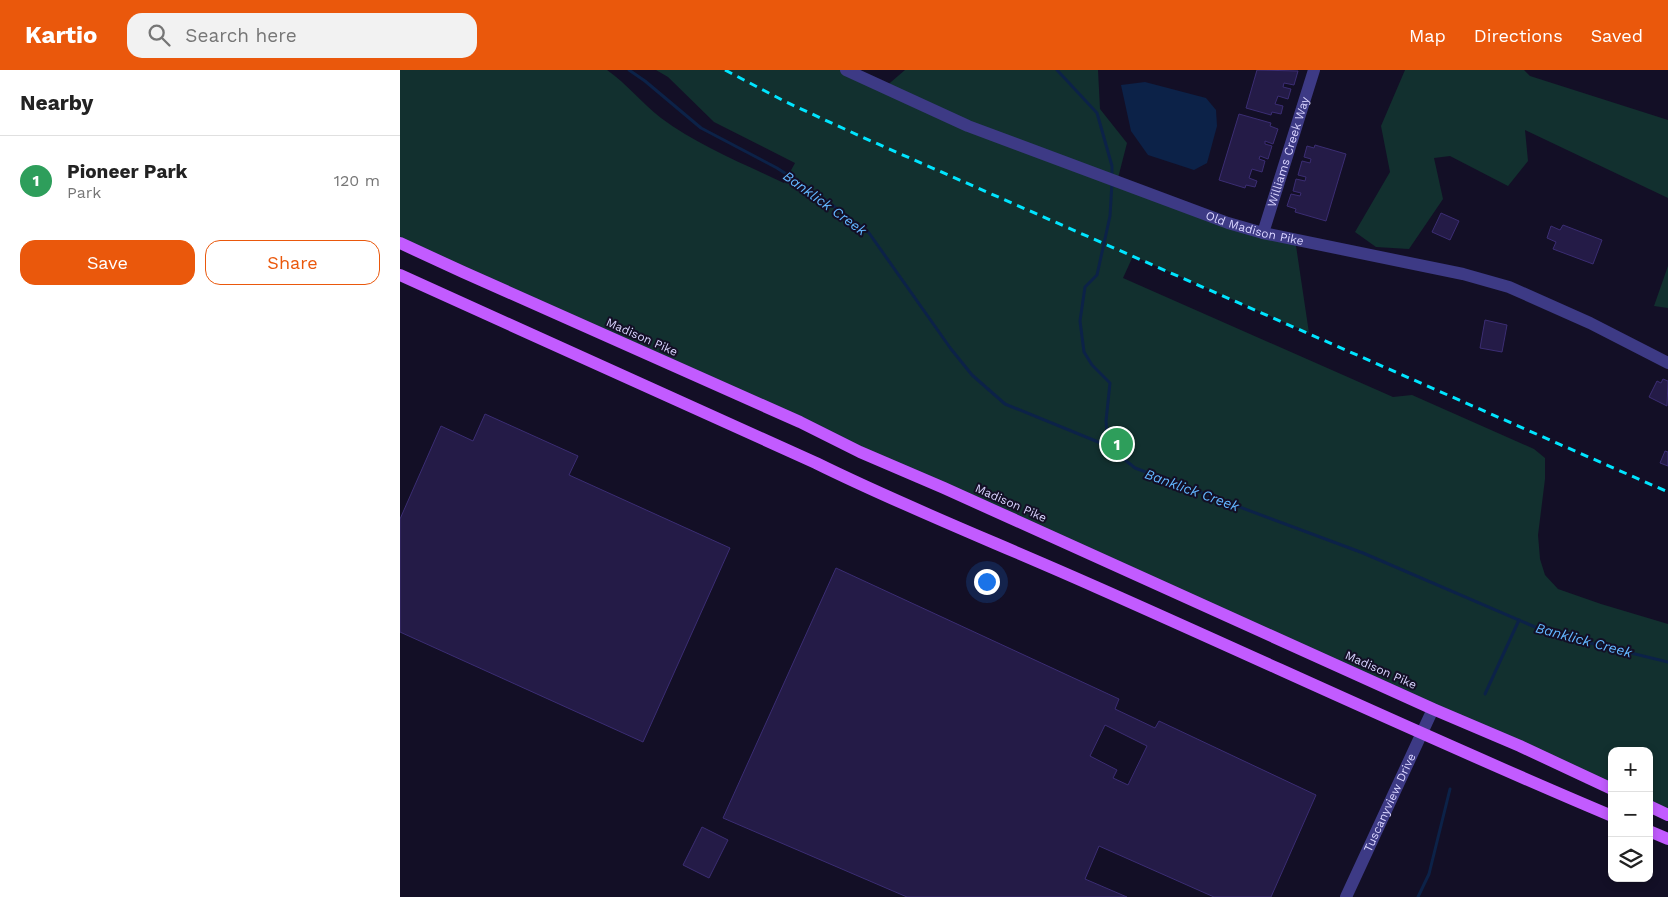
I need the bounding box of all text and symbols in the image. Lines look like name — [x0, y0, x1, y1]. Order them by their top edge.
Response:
search box — [127, 13, 477, 58]
text: Kartio — [25, 21, 97, 49]
icon: search — [145, 21, 173, 49]
text: Search here — [185, 24, 297, 47]
text: Map — [1409, 25, 1446, 46]
text: Directions — [1474, 25, 1563, 46]
text: Saved — [1591, 25, 1643, 46]
text: Nearby — [20, 90, 93, 115]
street label: Williams Creek Way — [1265, 94, 1312, 209]
text: Pioneer Park — [67, 160, 187, 183]
water label: Banklick Creek — [780, 167, 870, 239]
text: 1 — [33, 171, 39, 190]
text: 120 m — [334, 171, 380, 190]
text: Park — [67, 183, 101, 202]
street label: Old Madison Pike — [1204, 208, 1305, 248]
button: Save — [20, 240, 195, 285]
button: Share — [205, 240, 380, 285]
street label: Madison Pike — [604, 315, 680, 359]
pin: 1 — [1101, 425, 1133, 463]
water label: Banklick Creek — [1143, 466, 1242, 515]
street label: Madison Pike — [973, 481, 1049, 525]
your location — [974, 569, 1000, 595]
water label: Banklick Creek — [1534, 619, 1634, 661]
street label: Madison Pike — [1343, 648, 1419, 692]
map controls — [1608, 747, 1653, 882]
button: + — [1608, 747, 1653, 792]
street label: Tuscanyview Drive — [1361, 751, 1419, 854]
button: − — [1608, 792, 1653, 837]
button: layers — [1608, 837, 1653, 882]

